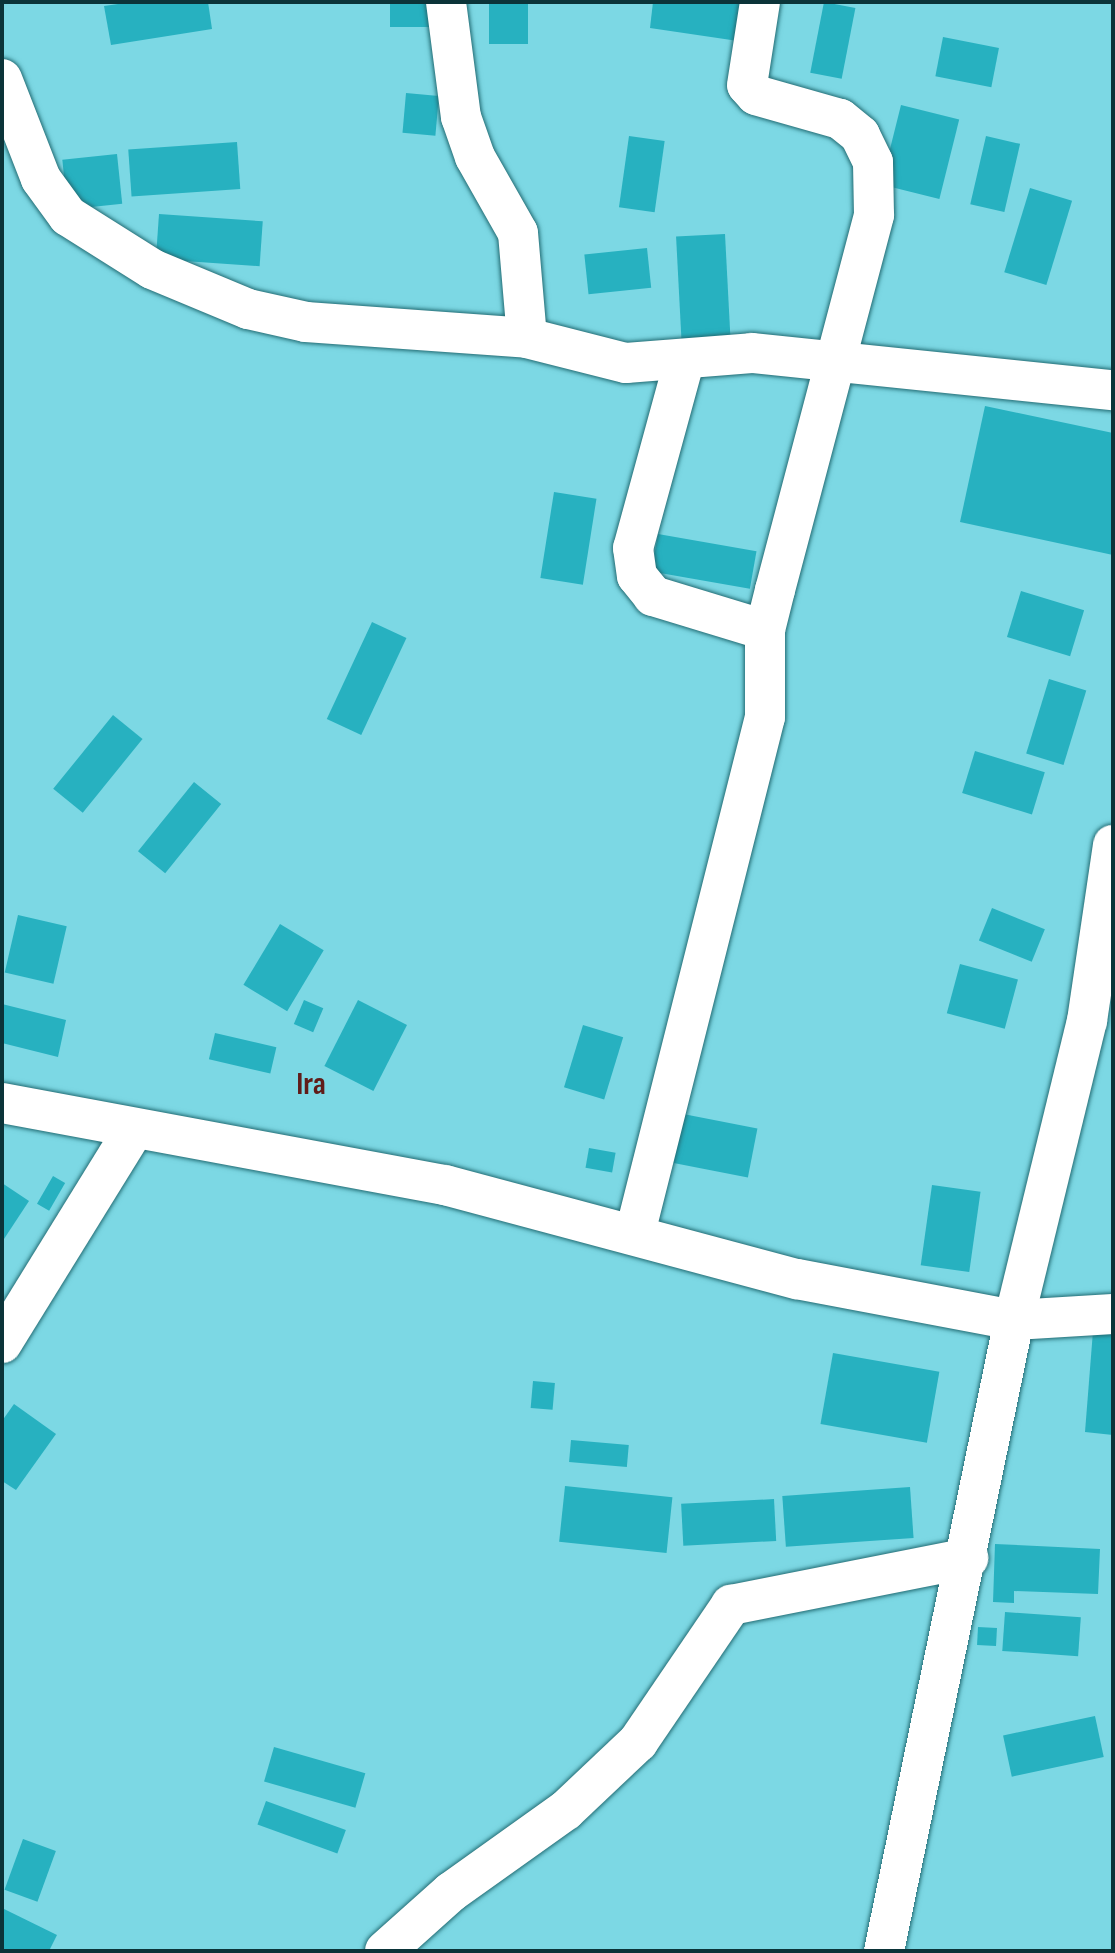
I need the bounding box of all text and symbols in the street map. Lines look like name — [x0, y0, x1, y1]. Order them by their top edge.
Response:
district label: Ira — [296, 1066, 326, 1104]

